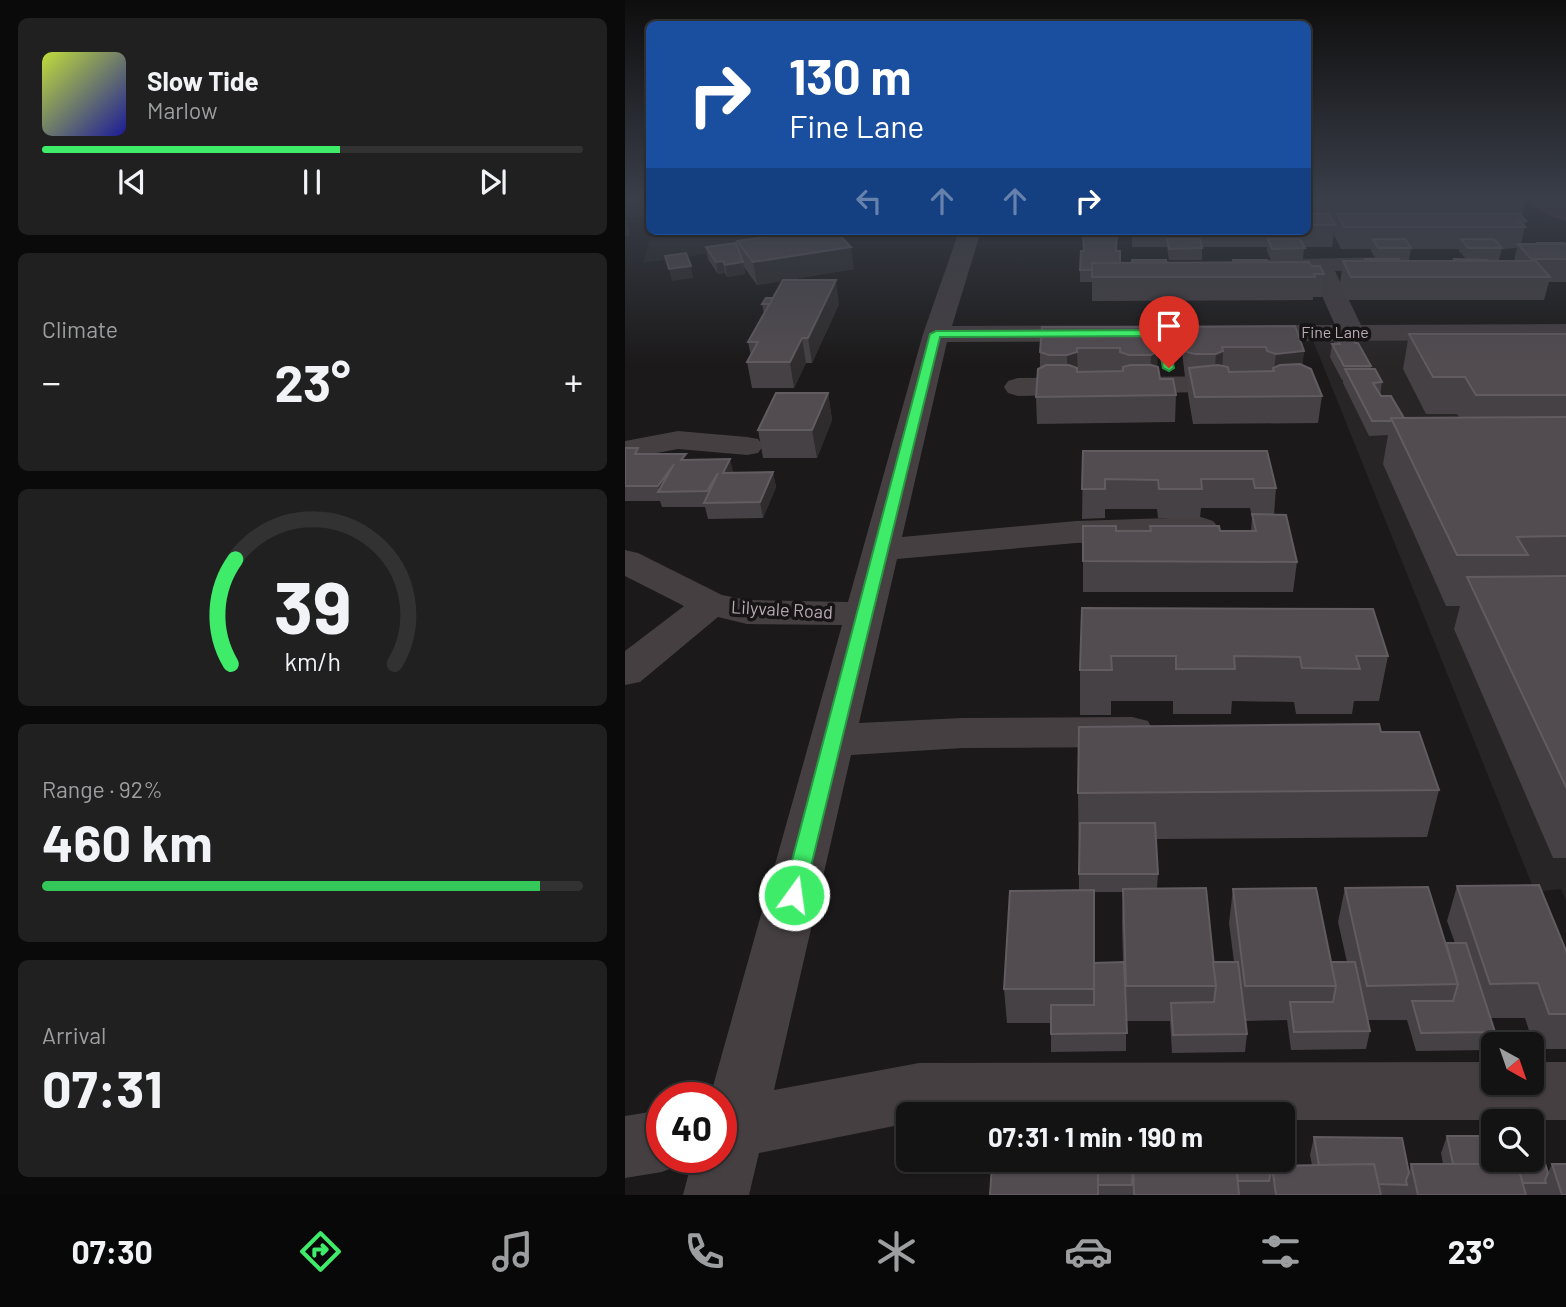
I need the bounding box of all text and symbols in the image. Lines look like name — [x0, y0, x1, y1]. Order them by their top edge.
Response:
text: 130 m — [789, 46, 911, 105]
icon: right — [674, 49, 765, 140]
text: Slow Tide — [147, 65, 259, 96]
text: Marlow — [147, 96, 218, 124]
text: Fine Lane — [789, 106, 924, 144]
icon: previous — [113, 163, 151, 201]
icon: pause — [293, 163, 331, 201]
icon: next — [474, 163, 512, 201]
icon: left — [850, 182, 888, 220]
icon: ahead — [923, 182, 961, 220]
icon: ahead — [996, 182, 1034, 220]
icon: right — [1069, 182, 1107, 220]
pin — [1139, 296, 1199, 368]
icon: arrive — [1150, 307, 1188, 345]
text: Climate — [42, 315, 118, 343]
street label: Fine Lane — [1301, 322, 1369, 341]
text: 23° — [274, 350, 351, 412]
text: − — [42, 358, 61, 404]
text: + — [564, 358, 583, 404]
text: 39 — [274, 561, 351, 649]
street label: Lilyvale Road — [731, 595, 834, 623]
text: km/h — [284, 645, 341, 675]
text: Range · 92% — [42, 775, 163, 803]
text: 460 km — [42, 810, 213, 872]
position arrow — [757, 858, 831, 932]
text: Arrival — [42, 1021, 106, 1049]
north arrow — [1481, 1032, 1544, 1096]
map controls — [1481, 1032, 1544, 1172]
text: 07:31 — [42, 1056, 163, 1118]
speed limit sign: 40 — [646, 1082, 737, 1173]
button: search — [1481, 1109, 1544, 1172]
text: 07:31 · 1 min · 190 m — [988, 1121, 1203, 1152]
icon: directions — [296, 1227, 345, 1276]
icon: music — [488, 1227, 537, 1276]
icon: phone — [680, 1227, 729, 1276]
icon: climate — [872, 1227, 921, 1276]
icon: car — [1064, 1227, 1113, 1276]
icon: filters — [1256, 1227, 1305, 1276]
text: 07:30 — [71, 1232, 153, 1270]
text: 23° — [1448, 1232, 1494, 1270]

